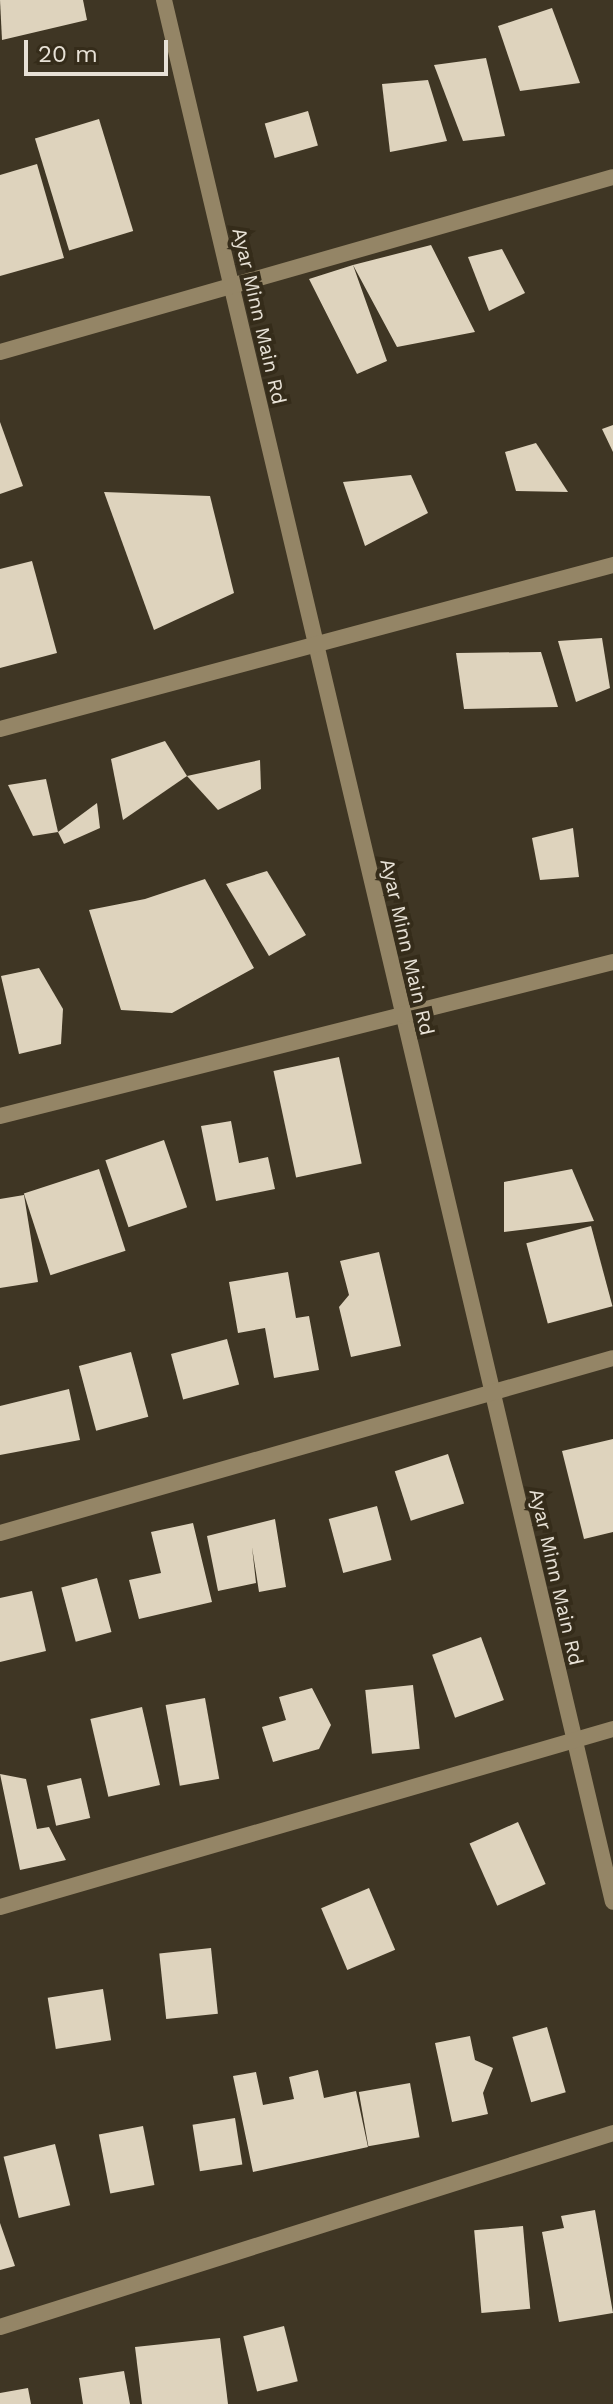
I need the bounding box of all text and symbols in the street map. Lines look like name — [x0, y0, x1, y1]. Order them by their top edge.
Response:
scale bar — [28, 24, 172, 74]
text: 20 m — [38, 40, 98, 68]
street label: Ayar Minn Main Rd — [227, 225, 291, 407]
street label: Ayar Minn Main Rd — [375, 856, 439, 1038]
street label: Ayar Minn Main Rd — [524, 1486, 588, 1668]

